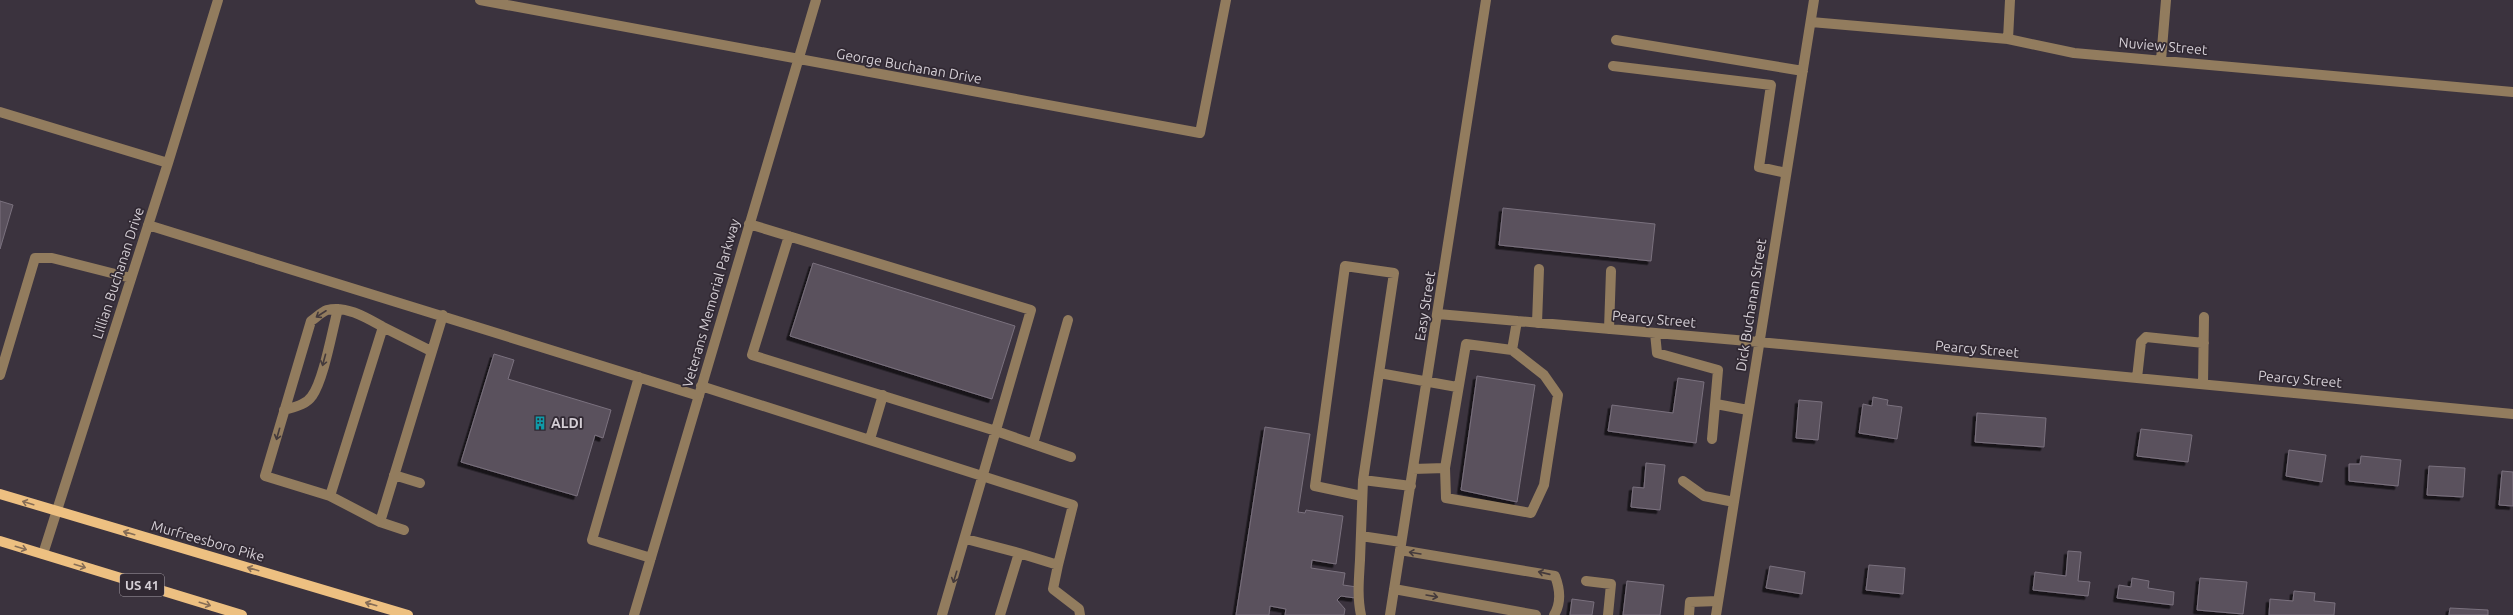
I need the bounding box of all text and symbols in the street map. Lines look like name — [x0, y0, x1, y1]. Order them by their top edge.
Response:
street label: Nuview Street — [2118, 34, 2209, 58]
street label: George Buchanan Drive — [835, 45, 983, 87]
street label: Lillian Buchanan Drive — [89, 205, 147, 341]
street label: Veterans Memorial Parkway — [679, 217, 743, 389]
street label: Dick Buchanan Street — [1733, 237, 1769, 372]
street label: Easy Street — [1412, 270, 1438, 342]
street label: Pearcy Street — [1611, 307, 1697, 331]
one-way arrow — [316, 310, 327, 318]
street label: Pearcy Street — [1934, 337, 2020, 361]
one-way arrow — [320, 353, 327, 366]
street label: Pearcy Street — [2257, 367, 2343, 391]
building icon: ALDI — [532, 415, 548, 431]
place label: ALDI — [551, 415, 583, 431]
one-way arrow — [273, 427, 281, 440]
one-way arrow — [23, 498, 35, 506]
street label: Murfreesboro Pike — [150, 517, 266, 565]
one-way arrow — [122, 529, 135, 536]
one-way arrow — [15, 545, 28, 552]
one-way arrow — [1409, 548, 1422, 556]
one-way arrow — [73, 563, 86, 570]
one-way arrow — [247, 565, 260, 572]
one-way arrow — [1538, 569, 1551, 577]
one-way arrow — [950, 570, 958, 582]
road number: US 41 — [120, 574, 164, 596]
one-way arrow — [1425, 592, 1438, 600]
one-way arrow — [364, 600, 377, 607]
one-way arrow — [198, 601, 211, 608]

